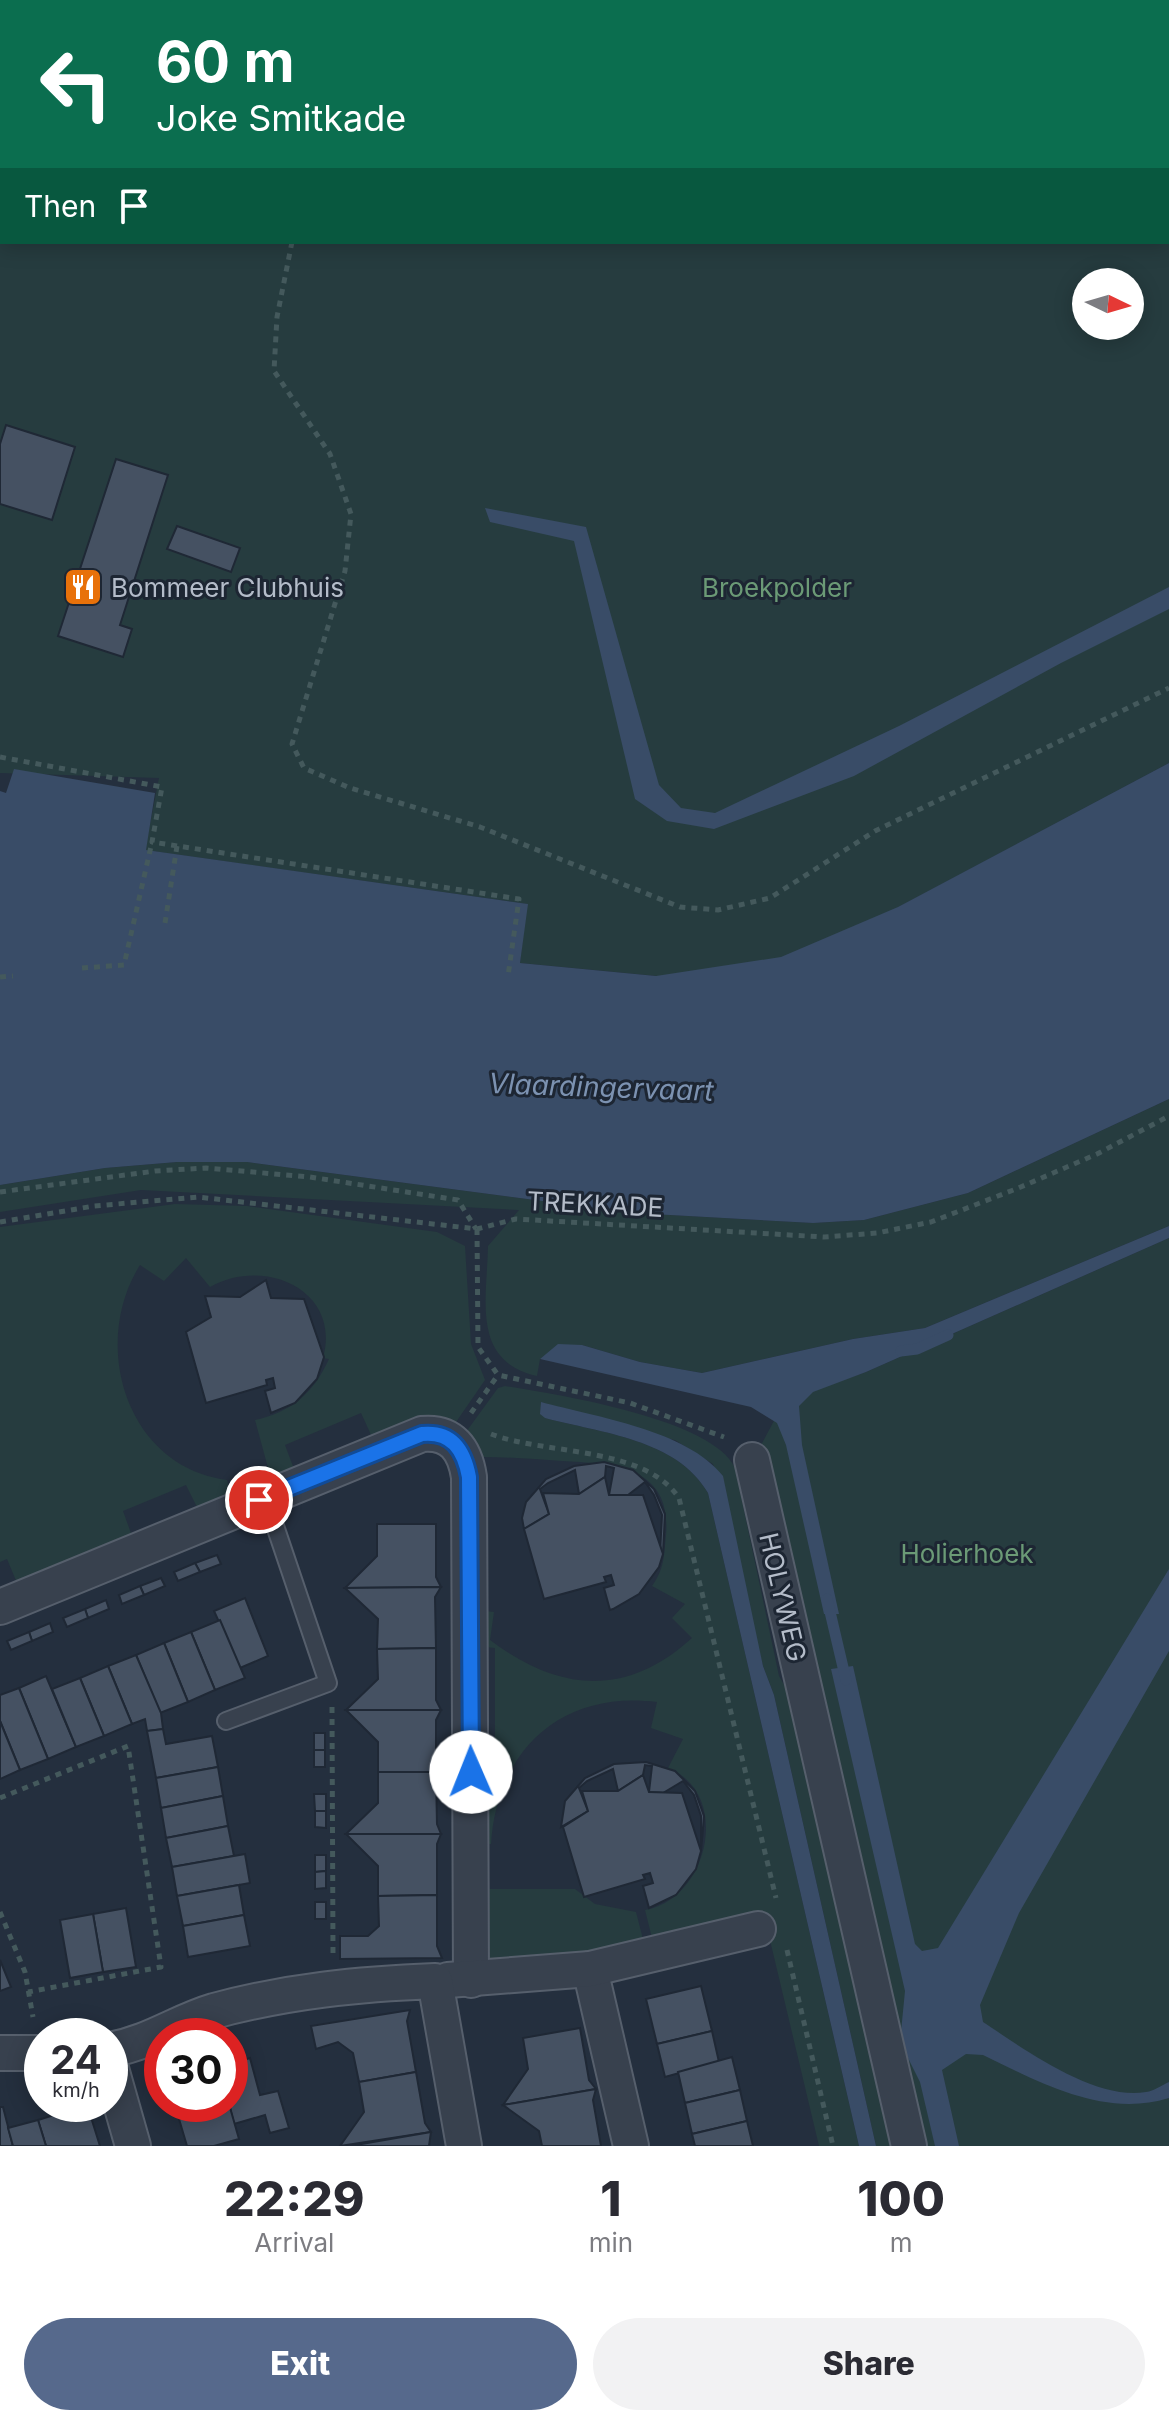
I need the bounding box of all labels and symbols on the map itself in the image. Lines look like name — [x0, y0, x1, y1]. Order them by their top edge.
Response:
north arrow — [1072, 268, 1144, 340]
restaurant icon: Bommeer Clubhuis — [62, 566, 104, 608]
place label: Bommeer Clubhuis — [111, 572, 344, 603]
park label: Broekpolder — [702, 572, 852, 603]
water label: Vlaardingervaart — [488, 1066, 715, 1108]
street label: TREKKADE — [526, 1185, 664, 1223]
pin — [225, 1466, 293, 1534]
street label: HOLYWEG — [753, 1530, 813, 1664]
park label: Holierhoek — [900, 1538, 1034, 1569]
position arrow — [429, 1730, 513, 1814]
speed limit sign: 30 — [144, 2018, 248, 2122]

